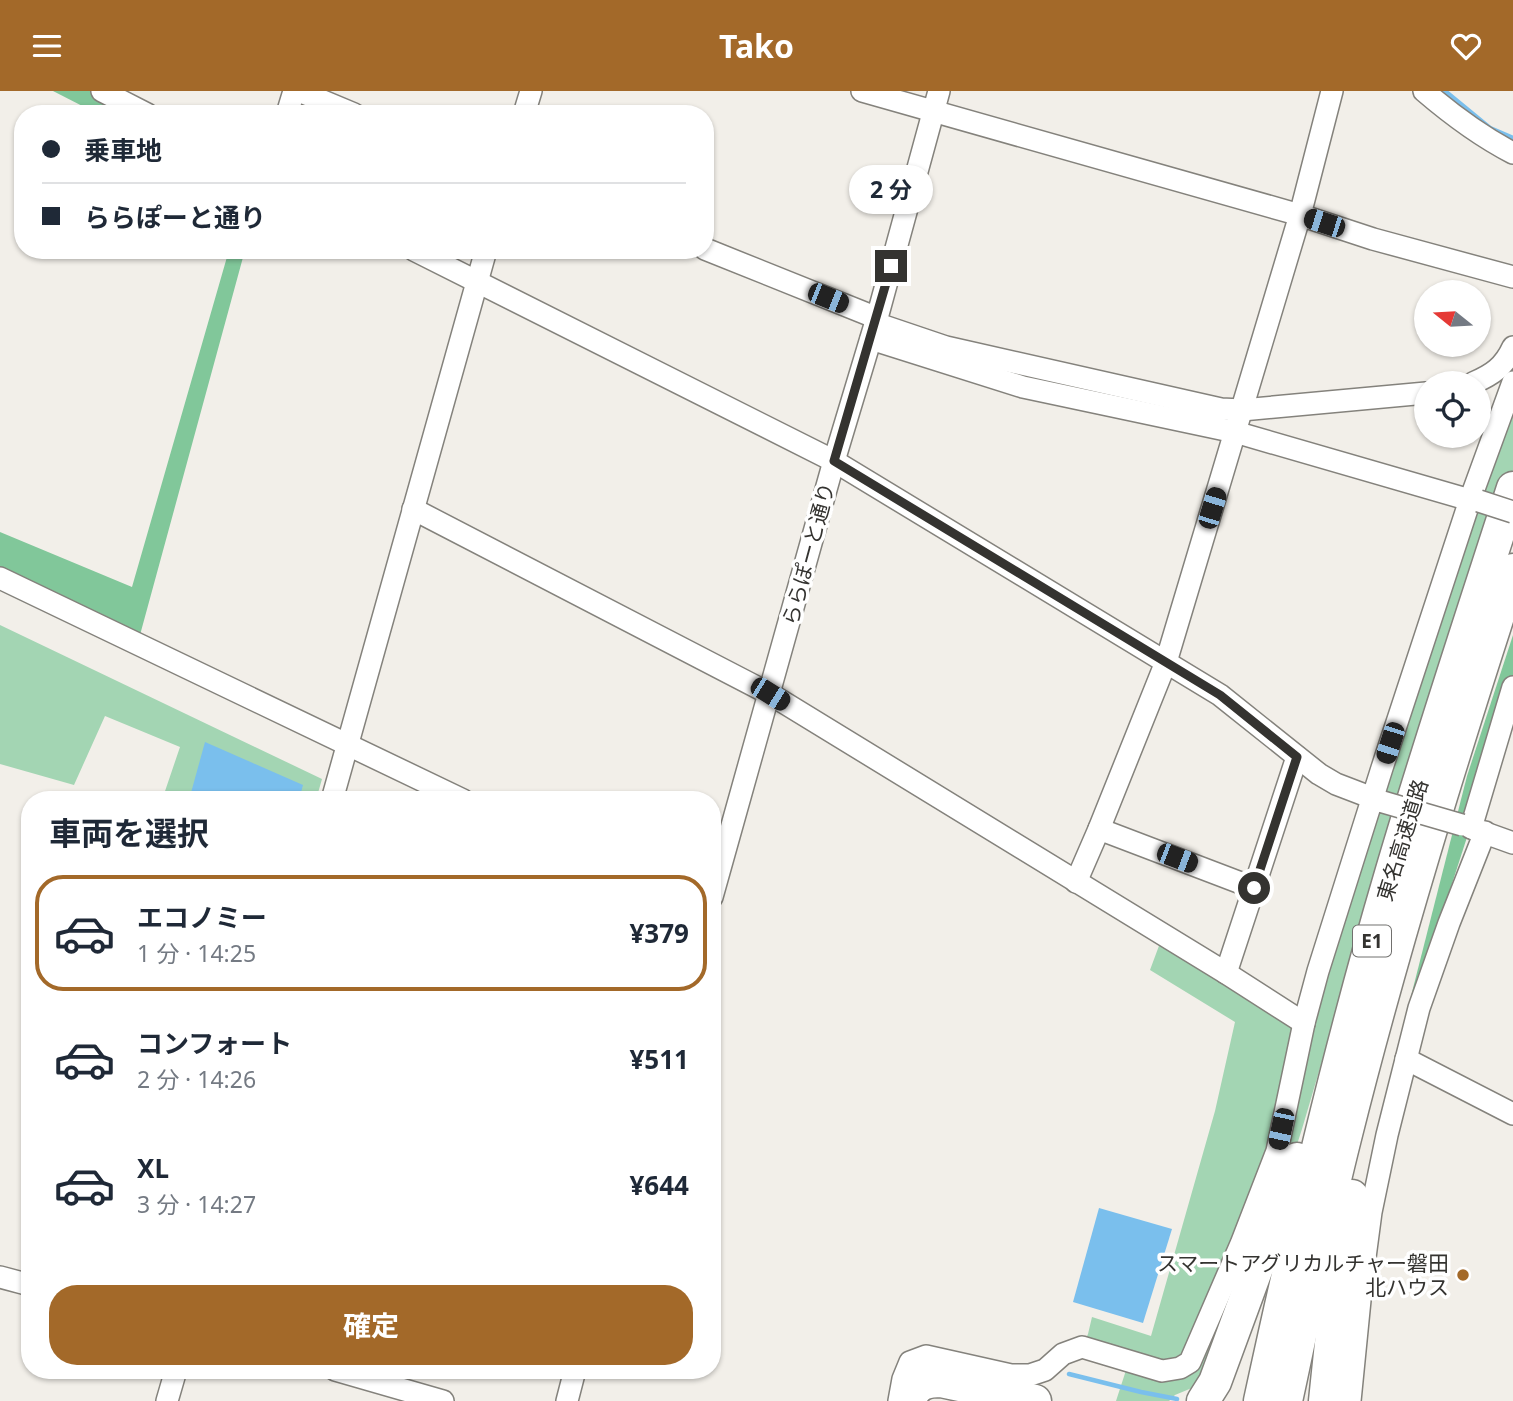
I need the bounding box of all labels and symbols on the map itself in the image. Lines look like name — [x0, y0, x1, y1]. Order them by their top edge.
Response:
callout: 2 分 — [849, 165, 933, 213]
car — [1301, 207, 1348, 239]
route end — [875, 250, 907, 282]
car — [805, 280, 852, 316]
north arrow — [1414, 280, 1491, 357]
street label: ららぽーと通り — [775, 479, 841, 629]
car — [1196, 485, 1229, 531]
car — [747, 674, 794, 714]
car — [1374, 720, 1407, 766]
street label: 東名高速道路 — [1370, 776, 1434, 904]
car — [1154, 841, 1201, 875]
route start — [1238, 872, 1270, 904]
road number: E1 — [1353, 925, 1391, 957]
car — [1267, 1106, 1296, 1152]
place label: スマートアグリカルチャー磐田 北ハウス — [1157, 1249, 1449, 1301]
marker: スマートアグリカルチャー磐田 北ハウス — [1455, 1267, 1471, 1283]

